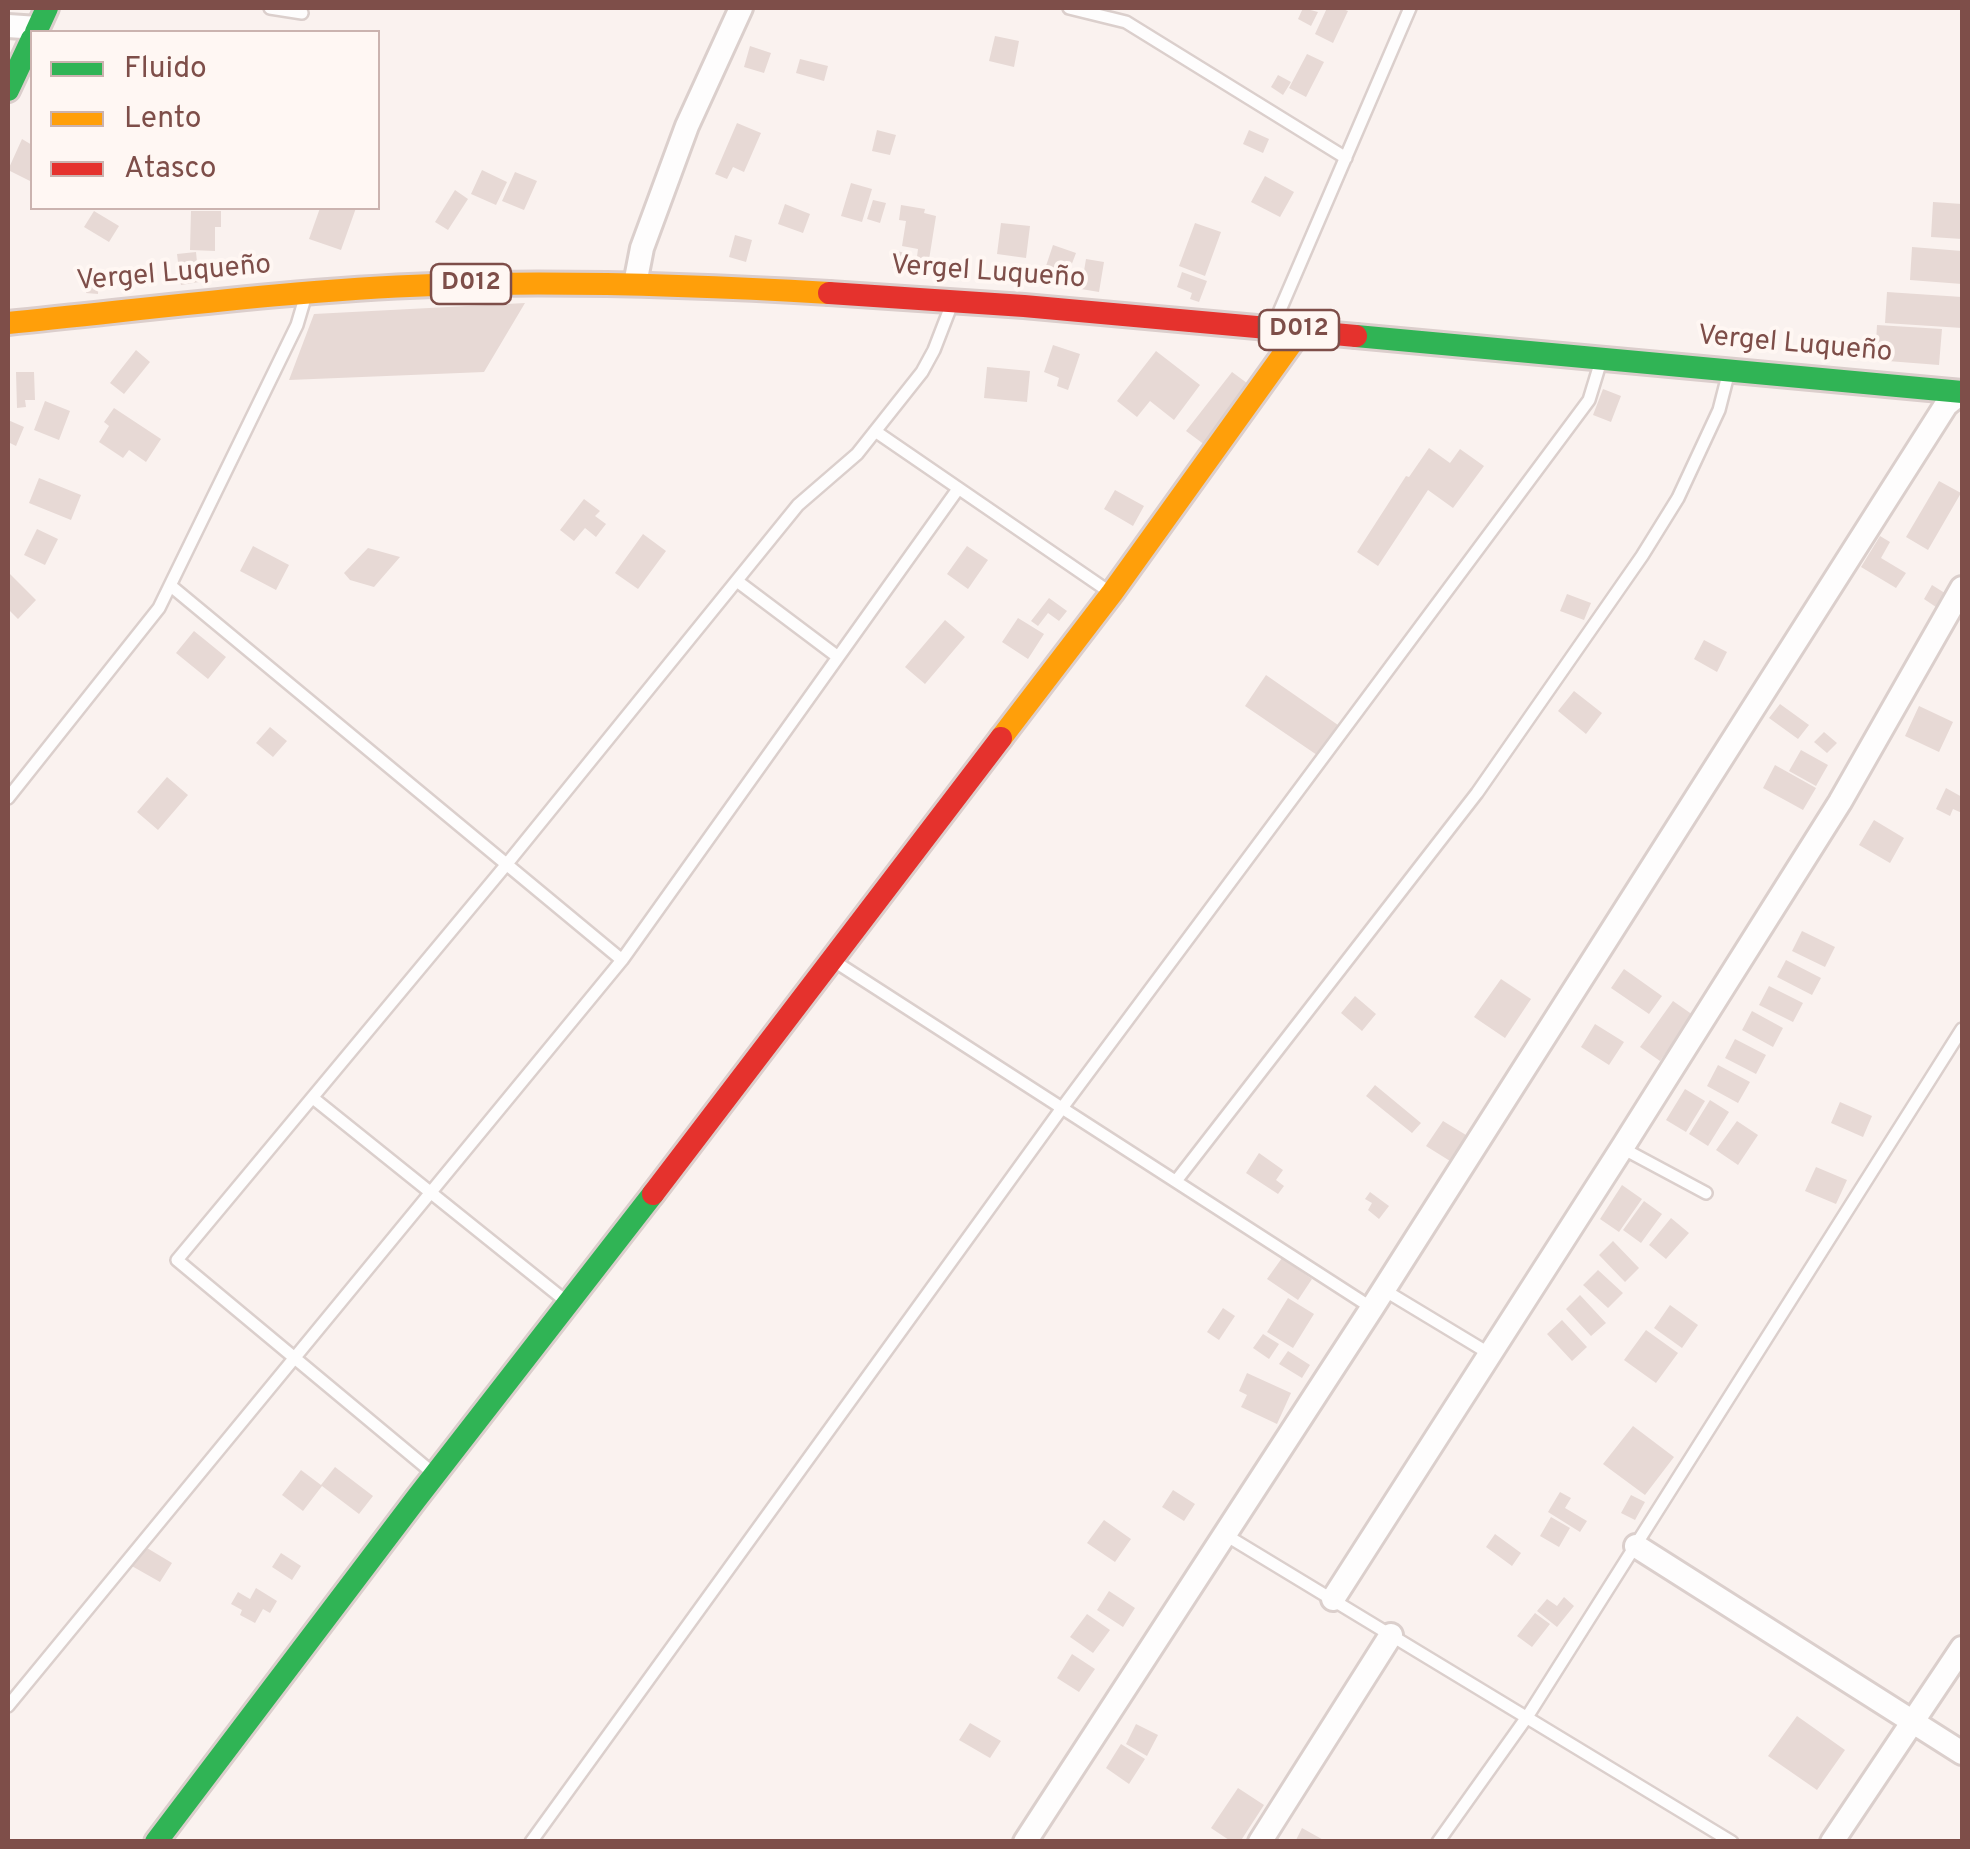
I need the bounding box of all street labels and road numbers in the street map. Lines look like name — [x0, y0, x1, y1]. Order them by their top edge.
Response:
street label: Vergel Luqueño — [75, 250, 273, 300]
street label: Vergel Luqueño — [890, 250, 1086, 298]
road number: D012 — [431, 264, 511, 304]
road number: D012 — [1259, 310, 1339, 350]
street label: Vergel Luqueño — [1696, 321, 1894, 371]

